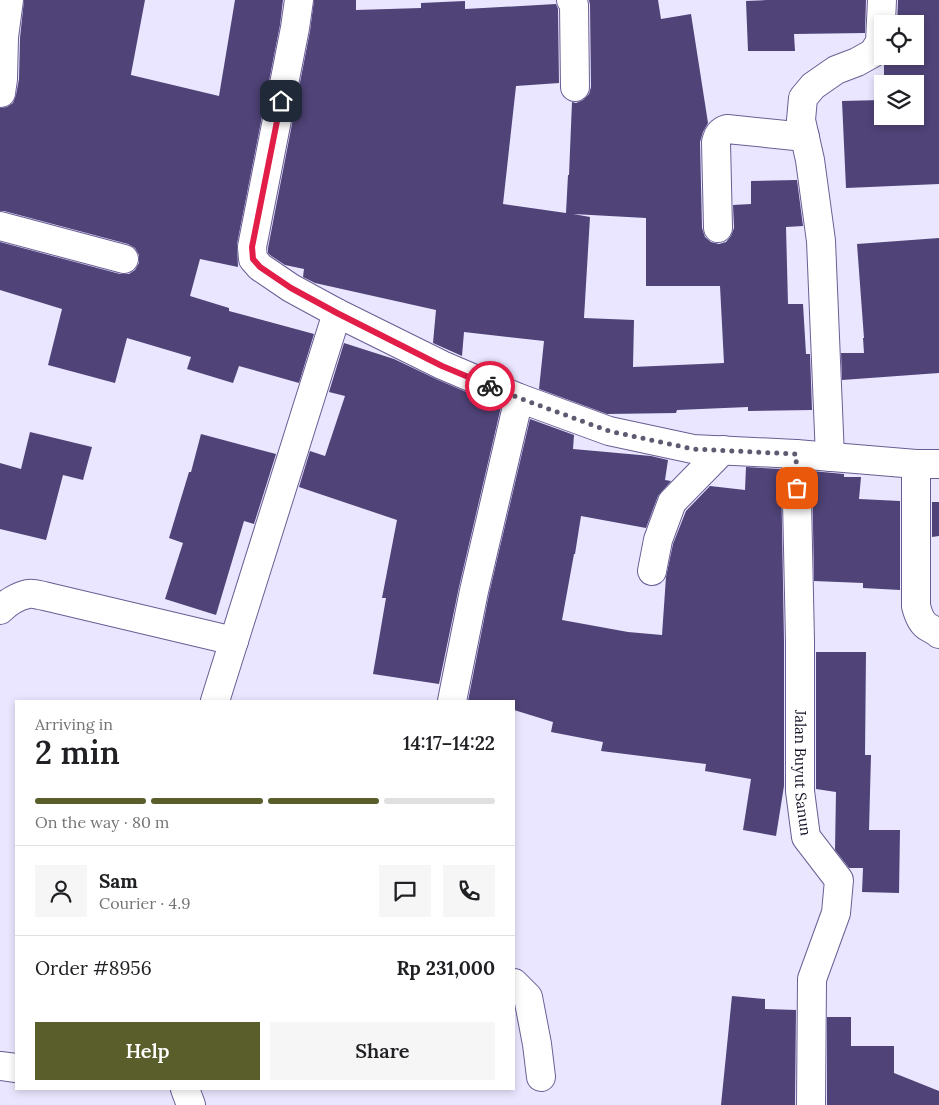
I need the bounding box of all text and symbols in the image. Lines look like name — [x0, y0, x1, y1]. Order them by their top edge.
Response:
map controls — [874, 15, 924, 125]
button: locate — [874, 15, 924, 65]
button: layers — [874, 75, 924, 125]
pin — [260, 80, 302, 122]
icon: home — [267, 87, 295, 115]
courier — [465, 361, 515, 411]
icon: bike — [476, 372, 504, 400]
pin — [776, 467, 818, 509]
icon: bag — [783, 474, 811, 502]
street label: Jalan Buyut Sanun — [791, 709, 816, 837]
text: Arriving in — [35, 714, 113, 734]
text: 14:17–14:22 — [403, 731, 495, 755]
text: 2 min — [35, 732, 120, 773]
text: On the way · 80 m — [35, 812, 169, 832]
button: person — [35, 865, 87, 917]
button: chat — [379, 865, 431, 917]
button: phone — [443, 865, 495, 917]
text: Sam — [99, 869, 138, 893]
text: Courier · 4.9 — [99, 893, 190, 913]
text: Order #8956 — [35, 956, 152, 980]
text: Rp 231,000 — [396, 956, 495, 980]
button: Help — [35, 1022, 260, 1080]
button: Share — [270, 1022, 495, 1080]

